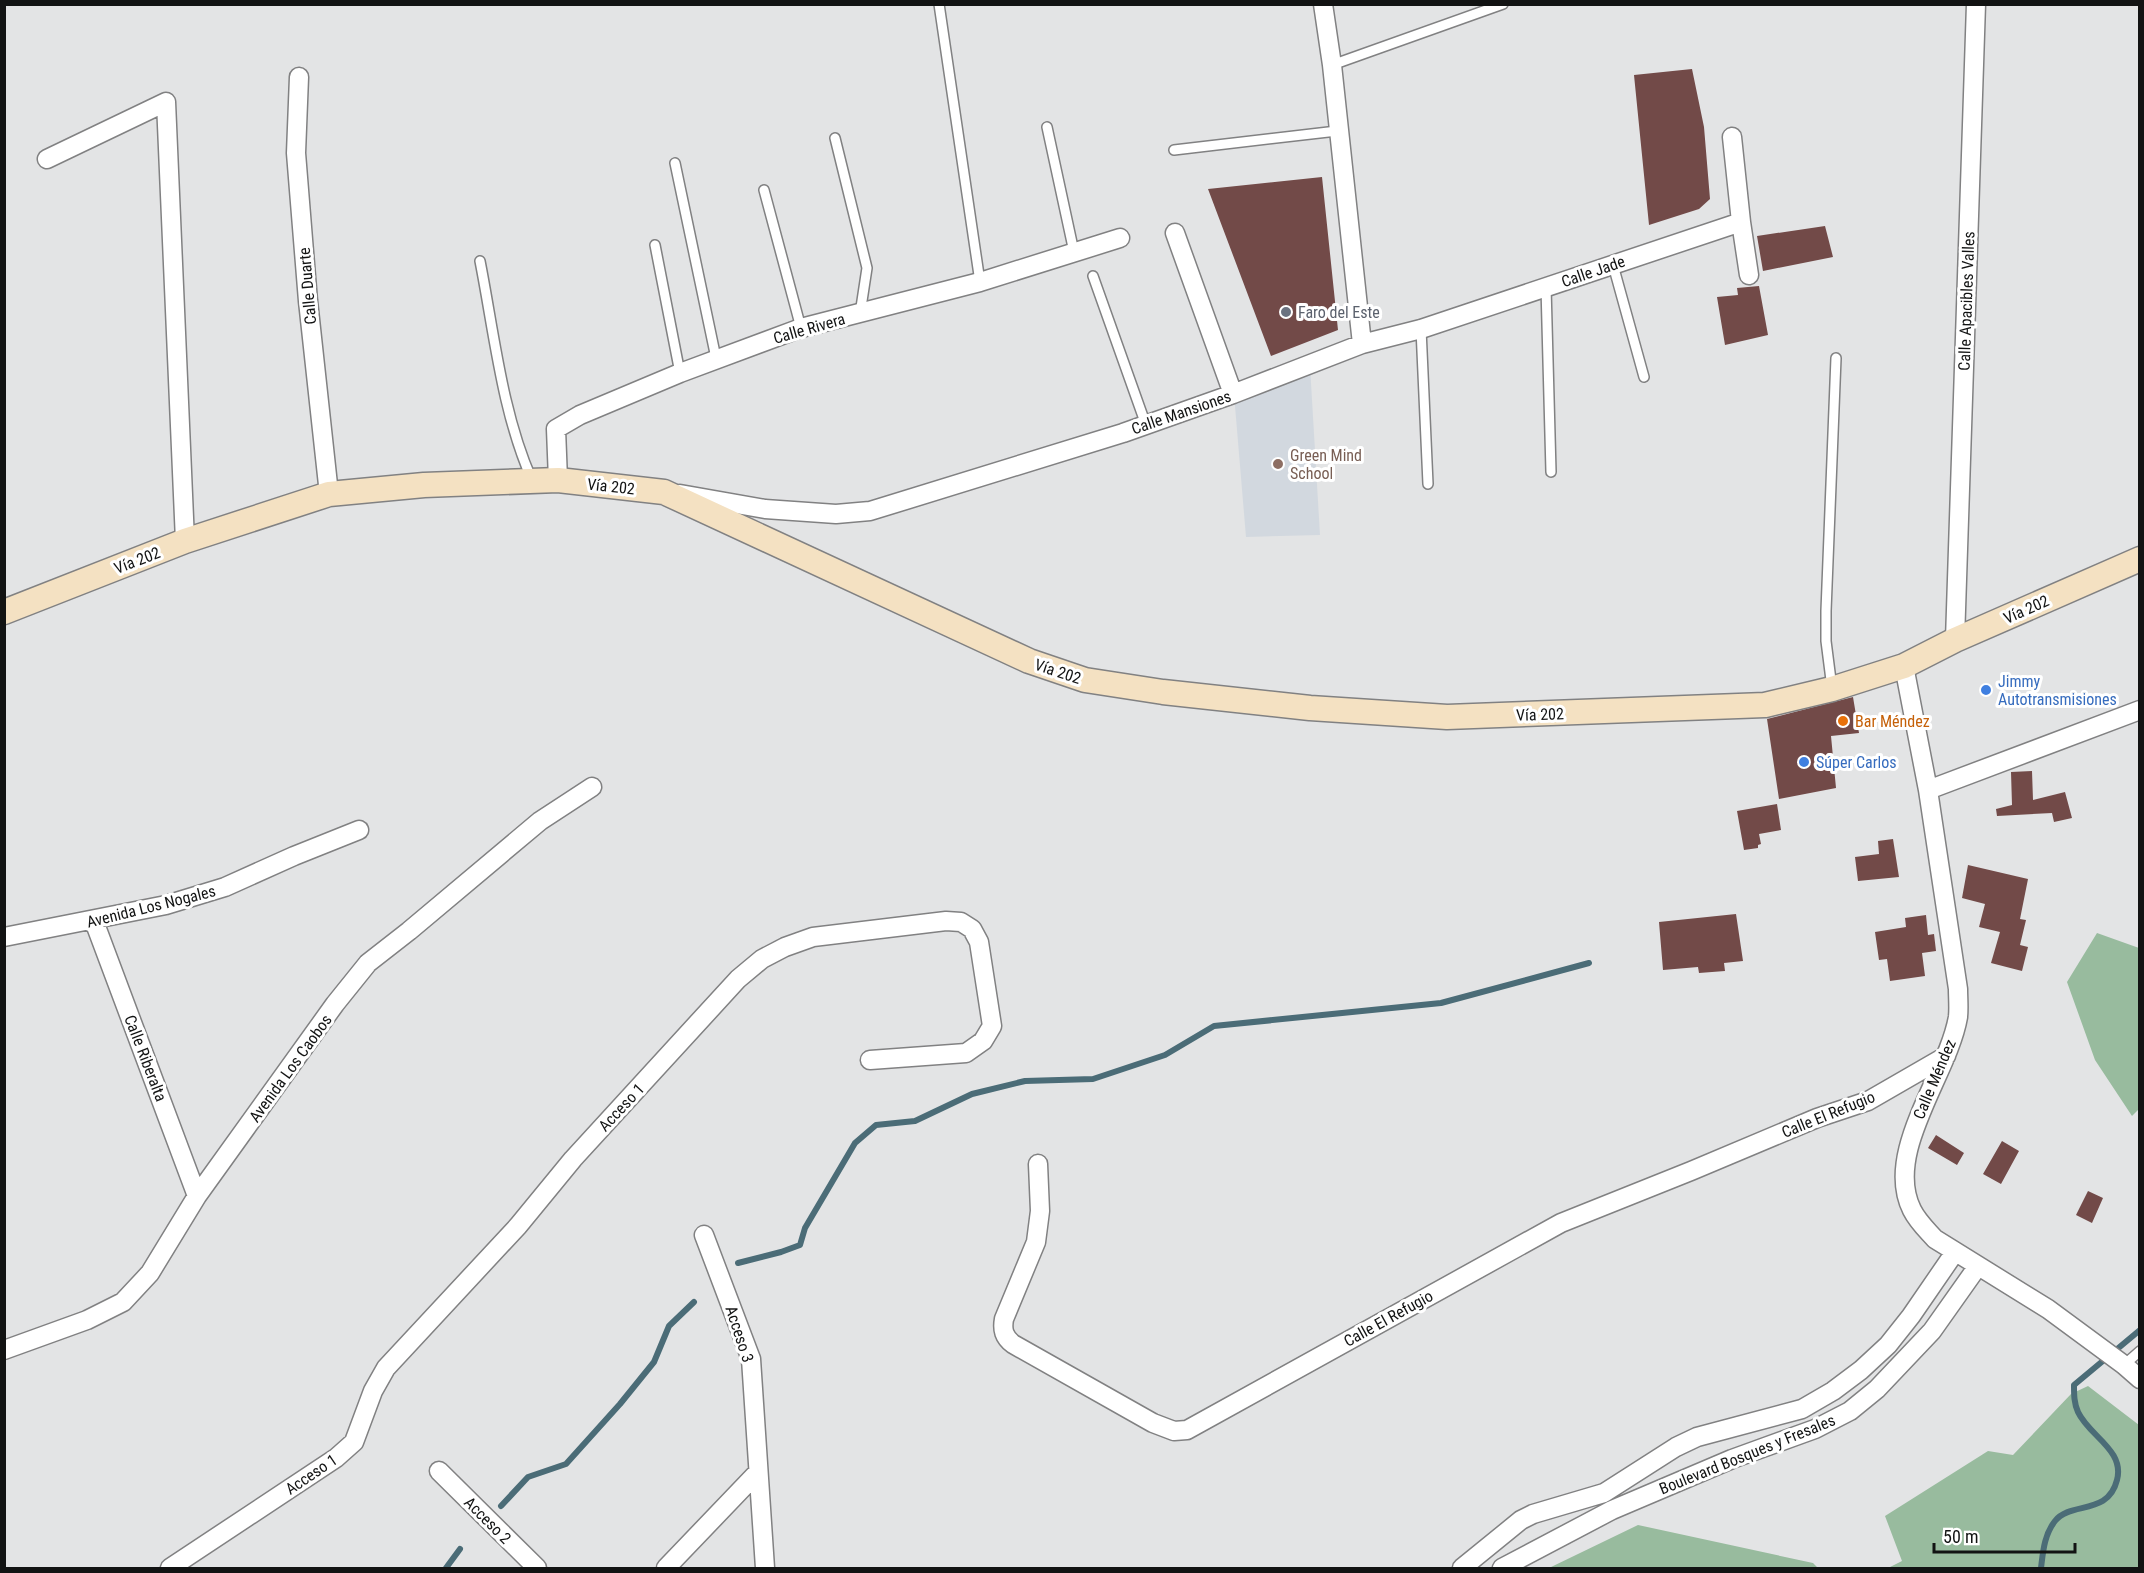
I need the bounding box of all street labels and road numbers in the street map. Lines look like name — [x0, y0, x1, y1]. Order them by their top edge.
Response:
street label: Calle Apacibles Valles — [1955, 231, 1978, 371]
street label: Calle Duarte — [295, 247, 320, 325]
street label: Calle Jade — [1559, 252, 1628, 291]
street label: Calle Rivera — [771, 309, 847, 348]
street label: Calle Mansiones — [1129, 387, 1234, 438]
street label: Vía 202 — [586, 475, 636, 498]
street label: Vía 202 — [111, 543, 163, 578]
street label: Vía 202 — [2001, 591, 2052, 628]
street label: Vía 202 — [1032, 655, 1084, 688]
street label: Vía 202 — [1516, 704, 1564, 725]
street label: Avenida Los Nogales — [85, 881, 218, 932]
street label: Avenida Los Caobos — [245, 1011, 336, 1126]
street label: Calle Riberalta — [120, 1012, 171, 1104]
street label: Calle Méndez — [1909, 1036, 1960, 1122]
street label: Acceso 1 — [595, 1080, 648, 1135]
street label: Calle El Refugio — [1779, 1087, 1878, 1142]
street label: Calle El Refugio — [1340, 1286, 1436, 1351]
street label: Acceso 3 — [721, 1303, 758, 1365]
street label: Boulevard Bosques y Fresales — [1656, 1410, 1838, 1498]
street label: Acceso 1 — [282, 1450, 341, 1499]
street label: Acceso 2 — [460, 1493, 515, 1548]

